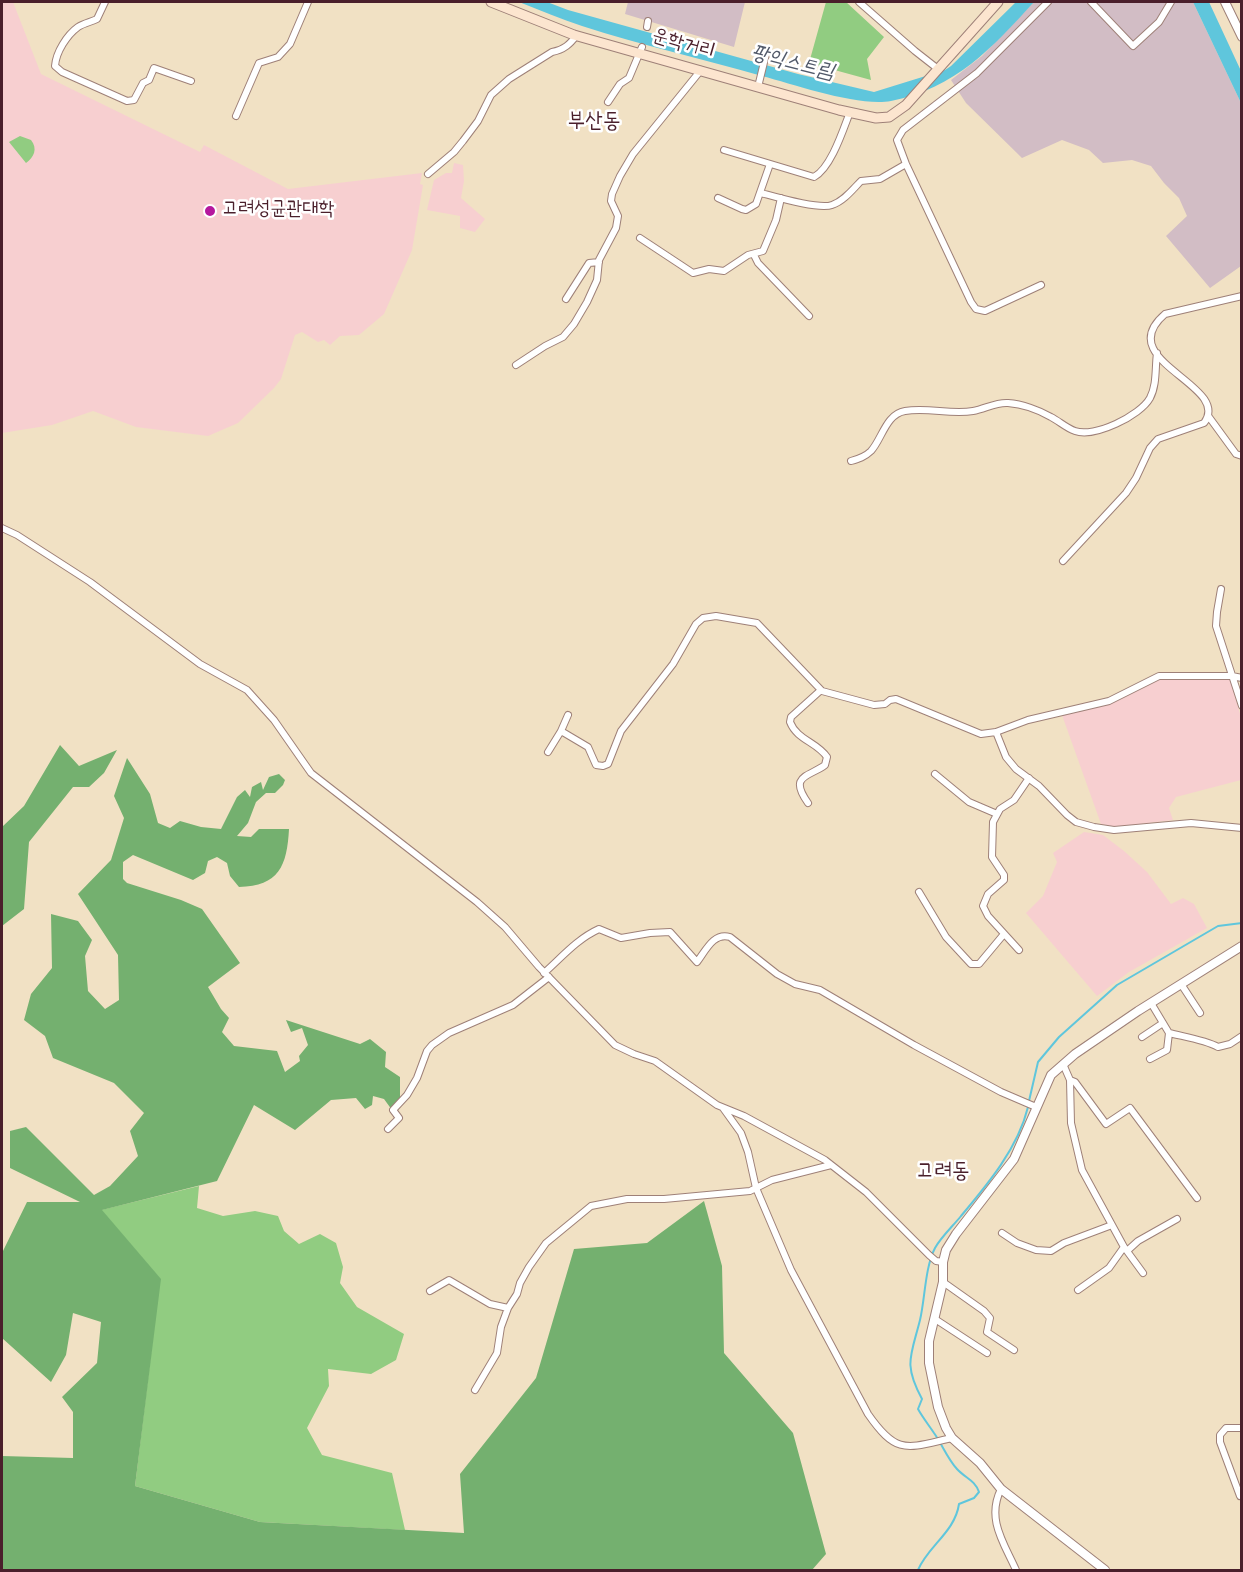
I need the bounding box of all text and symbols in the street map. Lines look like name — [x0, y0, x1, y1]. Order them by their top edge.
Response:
street label: 운학거리 — [649, 26, 717, 66]
water label: 팡익스트림 — [748, 43, 836, 87]
district label: 부산동 — [567, 111, 621, 137]
place label: 고려성균관대학 — [222, 199, 335, 223]
marker: 고려성균관대학 — [203, 204, 217, 218]
district label: 고려동 — [916, 1161, 970, 1187]

